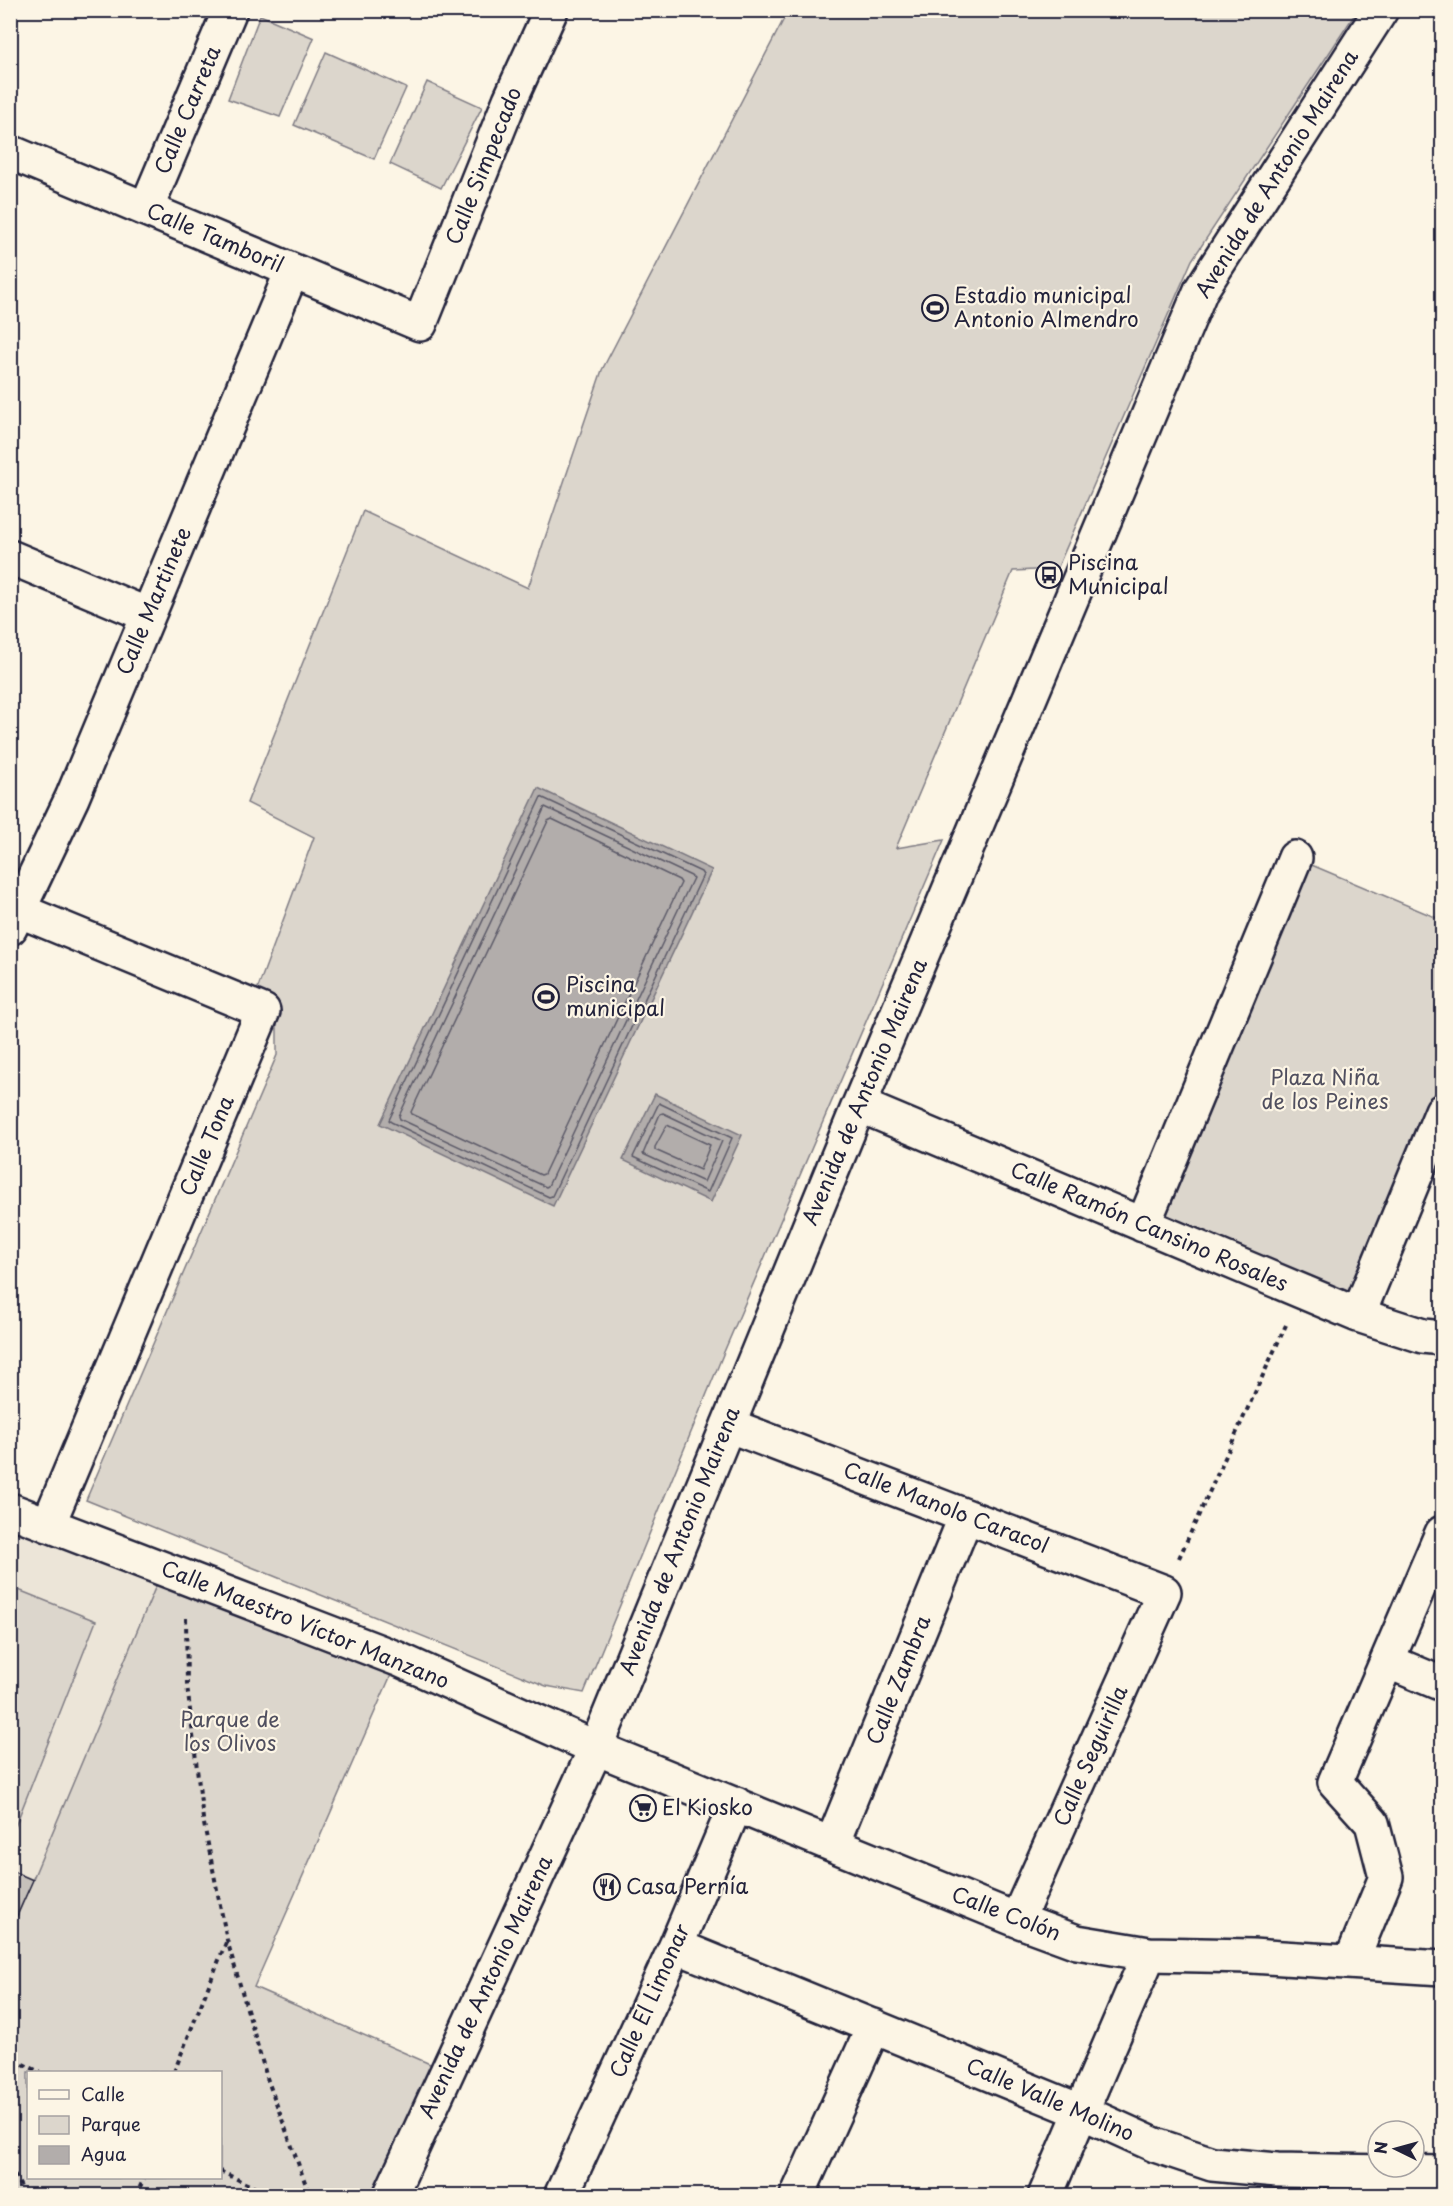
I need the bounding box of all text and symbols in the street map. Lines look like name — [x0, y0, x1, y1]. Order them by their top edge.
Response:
street label: Calle Carreta — [145, 40, 228, 179]
street label: Avenida de Antonio Mairena — [1186, 43, 1365, 303]
street label: Calle Simpecado — [436, 82, 528, 249]
street label: Calle Tamboril — [142, 193, 289, 279]
place label: Estadio municipal Antonio Almendro — [954, 278, 1139, 334]
sports icon: Estadio municipal Antonio Almendro — [920, 293, 950, 323]
street label: Calle Martinete — [107, 521, 198, 679]
place label: Piscina Municipal — [1068, 545, 1169, 601]
bus stop icon: Piscina Municipal — [1034, 560, 1064, 590]
street label: Avenida de Antonio Mairena — [792, 953, 934, 1230]
place label: Piscina municipal — [566, 967, 665, 1023]
sports icon: Piscina municipal — [531, 982, 561, 1012]
park label: Plaza Niña de los Peines — [1261, 1060, 1389, 1116]
street label: Calle Tona — [170, 1090, 241, 1200]
street label: Calle Ramón Cansino Rosales — [1006, 1152, 1294, 1298]
street label: Avenida de Antonio Mairena — [610, 1401, 747, 1679]
street label: Calle Manolo Caracol — [839, 1452, 1054, 1560]
street label: Calle Maestro Víctor Manzano — [157, 1551, 455, 1696]
street label: Calle Zambra — [857, 1610, 938, 1749]
street label: Calle Seguirilla — [1044, 1680, 1135, 1831]
park label: Parque de los Olivos — [180, 1702, 280, 1758]
place label: El Kiosko — [662, 1790, 753, 1822]
supermarket icon: El Kiosko — [628, 1793, 658, 1823]
street label: Avenida de Antonio Mairena — [409, 1849, 559, 2123]
place label: Casa Pernía — [626, 1869, 748, 1901]
restaurant icon: Casa Pernía — [592, 1872, 622, 1902]
street label: Calle Colón — [947, 1877, 1066, 1948]
street label: Calle El Limonar — [600, 1918, 697, 2082]
street label: Calle Valle Molino — [962, 2048, 1140, 2148]
legend — [27, 2071, 222, 2179]
text: Calle — [81, 2080, 125, 2107]
text: Parque — [81, 2110, 141, 2137]
north arrow — [1366, 2119, 1426, 2179]
text: Agua — [81, 2140, 127, 2167]
text: N — [1368, 2140, 1393, 2155]

